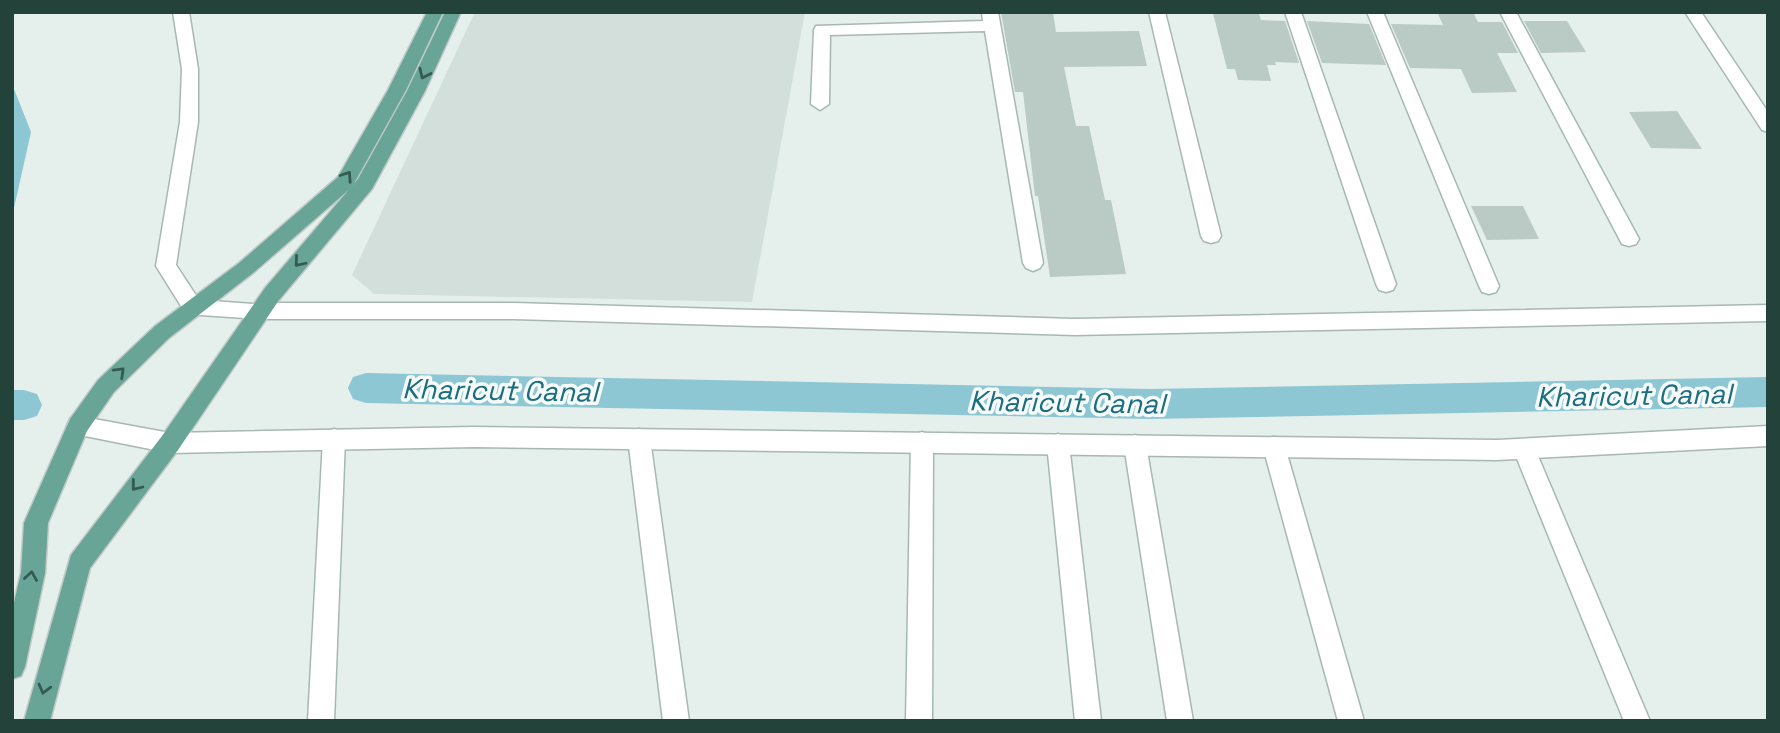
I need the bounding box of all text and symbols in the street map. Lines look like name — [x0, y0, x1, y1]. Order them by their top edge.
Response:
one-way arrow — [418, 67, 432, 79]
one-way arrow — [339, 171, 351, 184]
one-way arrow — [295, 254, 307, 267]
one-way arrow — [112, 368, 125, 381]
water label: Kharicut Canal — [402, 370, 601, 410]
water label: Kharicut Canal — [1536, 375, 1735, 415]
water label: Kharicut Canal — [969, 382, 1168, 422]
one-way arrow — [132, 477, 144, 490]
one-way arrow — [23, 570, 38, 582]
one-way arrow — [38, 683, 52, 695]

